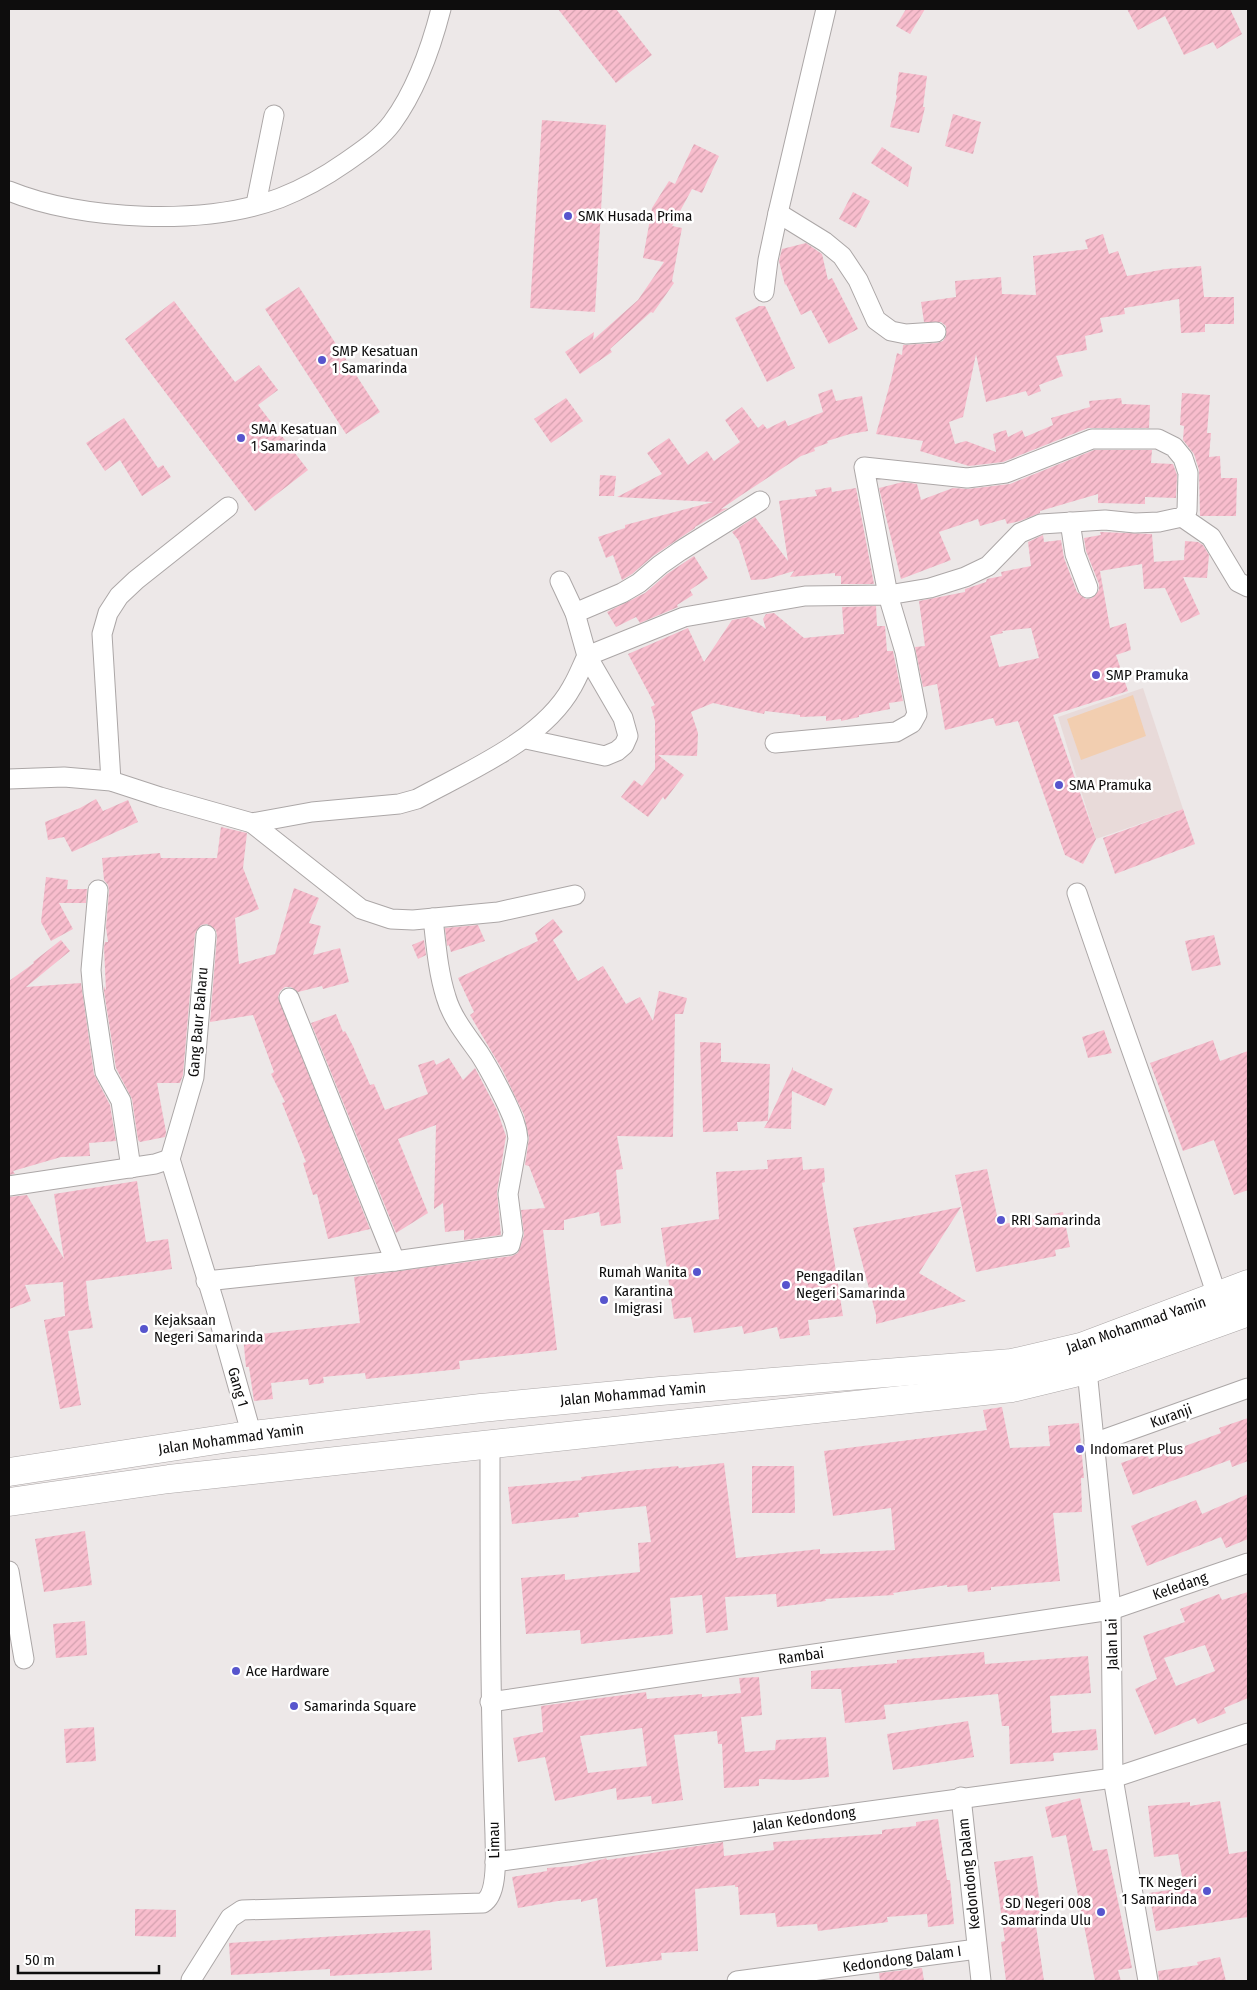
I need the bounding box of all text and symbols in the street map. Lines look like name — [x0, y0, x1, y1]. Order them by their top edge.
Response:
place label: SMK Husada Prima — [578, 207, 692, 225]
marker: SMK Husada Prima — [562, 210, 574, 222]
place label: SMP Kesatuan 1 Samarinda — [332, 342, 418, 377]
marker: SMP Kesatuan 1 Samarinda — [316, 354, 328, 366]
place label: SMA Kesatuan 1 Samarinda — [251, 420, 337, 455]
marker: SMA Kesatuan 1 Samarinda — [235, 432, 247, 444]
place label: SMP Pramuka — [1106, 666, 1189, 684]
marker: SMP Pramuka — [1090, 669, 1102, 681]
place label: SMA Pramuka — [1069, 776, 1152, 794]
marker: SMA Pramuka — [1053, 779, 1065, 791]
street label: Gang Baur Baharu — [184, 966, 212, 1078]
place label: RRI Samarinda — [1011, 1211, 1101, 1229]
marker: RRI Samarinda — [995, 1214, 1007, 1226]
place label: Rumah Wanita — [599, 1263, 687, 1281]
marker: Rumah Wanita — [691, 1266, 703, 1278]
place label: Pengadilan Negeri Samarinda — [796, 1267, 905, 1302]
marker: Pengadilan Negeri Samarinda — [780, 1279, 792, 1291]
place label: Karantina Imigrasi — [614, 1282, 673, 1317]
street label: Jalan Mohammad Yamin — [1064, 1293, 1208, 1357]
marker: Karantina Imigrasi — [598, 1294, 610, 1306]
place label: Kejaksaan Negeri Samarinda — [154, 1311, 263, 1346]
marker: Kejaksaan Negeri Samarinda — [138, 1323, 150, 1335]
street label: Gang 1 — [224, 1365, 252, 1409]
street label: Jalan Mohammad Yamin — [559, 1379, 707, 1409]
street label: Kuranji — [1148, 1400, 1194, 1432]
street label: Jalan Mohammad Yamin — [157, 1420, 305, 1458]
place label: Indomaret Plus — [1090, 1440, 1183, 1458]
marker: Indomaret Plus — [1074, 1443, 1086, 1455]
street label: Keledang — [1150, 1568, 1210, 1604]
street label: Jalan Lai — [1103, 1618, 1121, 1670]
street label: Rambai — [777, 1644, 825, 1668]
place label: Ace Hardware — [246, 1662, 329, 1680]
marker: Ace Hardware — [230, 1665, 242, 1677]
place label: Samarinda Square — [304, 1697, 416, 1715]
marker: Samarinda Square — [288, 1700, 300, 1712]
street label: Jalan Kedondong — [751, 1803, 857, 1835]
street label: Kedondong Dalam — [954, 1817, 984, 1931]
street label: Limau — [485, 1821, 503, 1859]
place label: TK Negeri 1 Samarinda — [1122, 1873, 1197, 1908]
marker: TK Negeri 1 Samarinda — [1201, 1885, 1213, 1897]
place label: SD Negeri 008 Samarinda Ulu — [1001, 1894, 1091, 1929]
marker: SD Negeri 008 Samarinda Ulu — [1095, 1906, 1107, 1918]
scale bar — [18, 1942, 159, 1974]
street label: Kedondong Dalam I — [842, 1942, 962, 1976]
text: 50 m — [25, 1951, 55, 1969]

